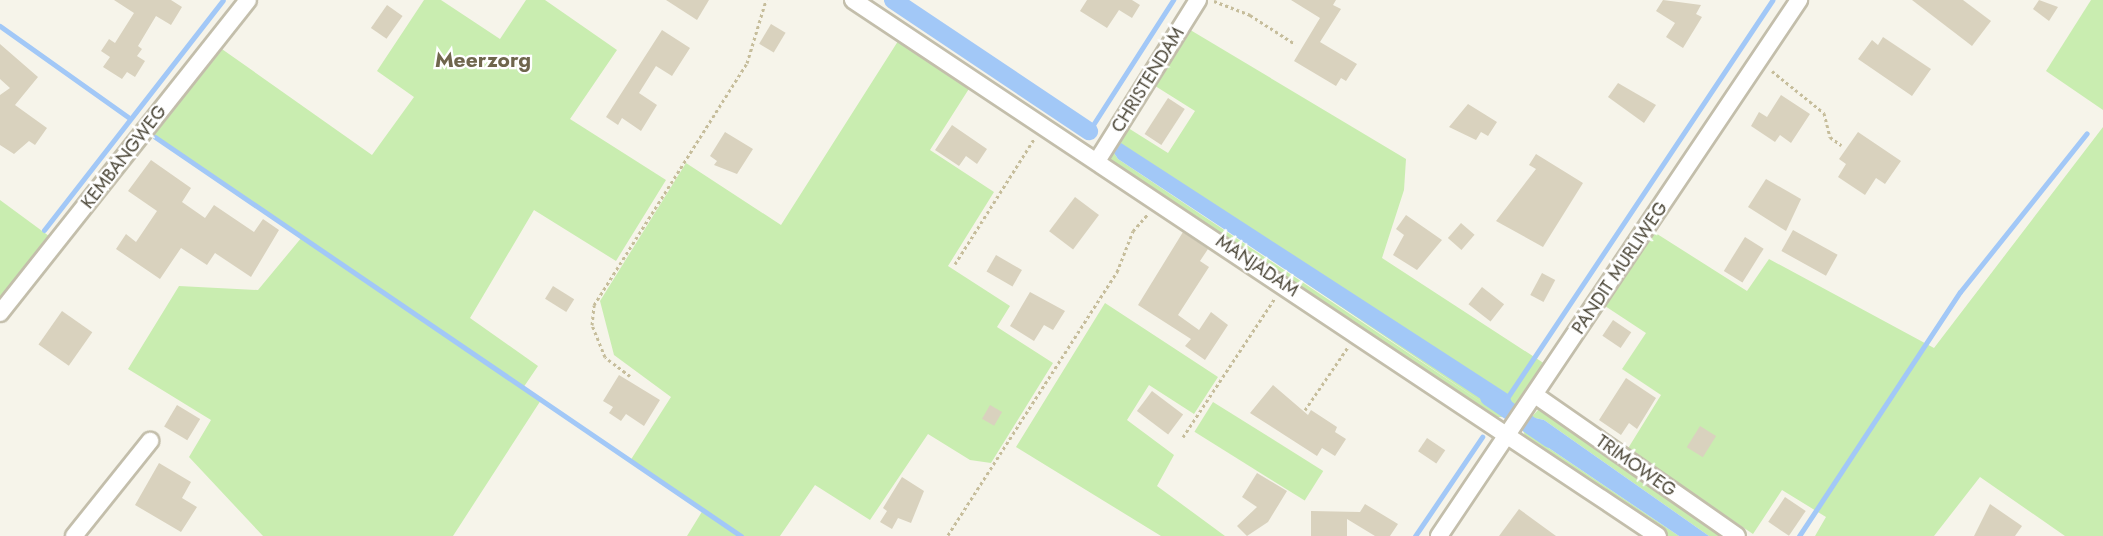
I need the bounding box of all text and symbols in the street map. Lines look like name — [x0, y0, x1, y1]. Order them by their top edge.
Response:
street label: CHRISTENDAM — [1107, 23, 1189, 137]
district label: Meerzorg — [435, 47, 531, 73]
street label: KEMBANGWEG — [77, 101, 171, 213]
street label: PANDIT MURLIWEG — [1568, 198, 1672, 338]
street label: MANJADAM — [1212, 231, 1302, 301]
street label: TRIMOWEG — [1592, 431, 1680, 501]

